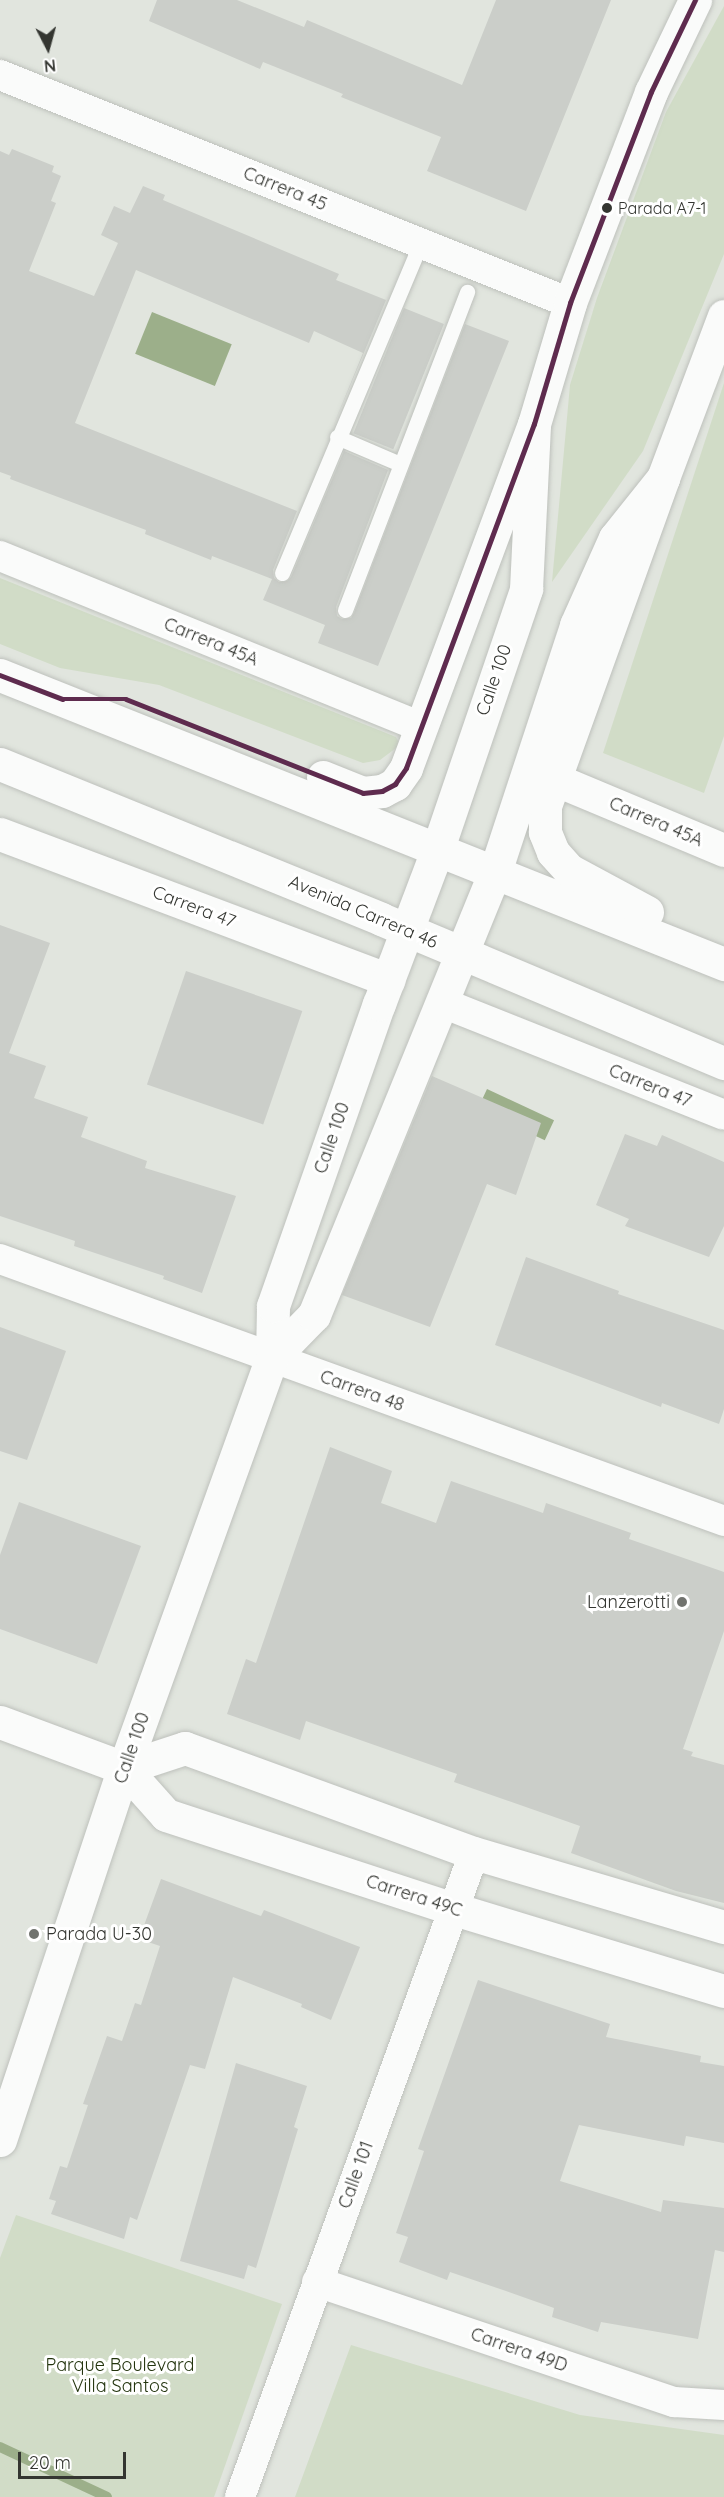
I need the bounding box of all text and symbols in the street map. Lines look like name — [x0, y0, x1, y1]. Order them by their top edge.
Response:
north arrow — [18, 18, 78, 78]
text: N — [43, 55, 57, 76]
street label: Carrera 45 — [240, 162, 330, 216]
place label: Parada A7-1 — [618, 198, 707, 218]
marker: Parada A7-1 — [601, 202, 613, 214]
street label: Carrera 45A — [161, 613, 261, 671]
street label: Calle 100 — [472, 642, 516, 718]
street label: Carrera 45A — [606, 793, 706, 851]
street label: Avenida Carrera 46 — [285, 871, 441, 953]
street label: Carrera 47 — [150, 881, 238, 933]
street label: Carrera 47 — [606, 1060, 694, 1112]
street label: Calle 100 — [310, 1100, 354, 1176]
street label: Carrera 48 — [317, 1366, 407, 1416]
place label: Lanzerotti — [587, 1591, 670, 1613]
marker: Lanzerotti — [675, 1595, 689, 1609]
street label: Calle 100 — [110, 1710, 154, 1786]
street label: Carrera 49C — [363, 1870, 465, 1922]
place label: Parada U-30 — [46, 1923, 152, 1945]
marker: Parada U-30 — [27, 1927, 41, 1941]
street label: Calle 101 — [334, 2138, 378, 2212]
street label: Carrera 49D — [468, 2323, 570, 2377]
park label: Parque Boulevard Villa Santos — [45, 2355, 195, 2398]
scale bar — [21, 2440, 129, 2478]
text: 20 m — [29, 2451, 71, 2474]

